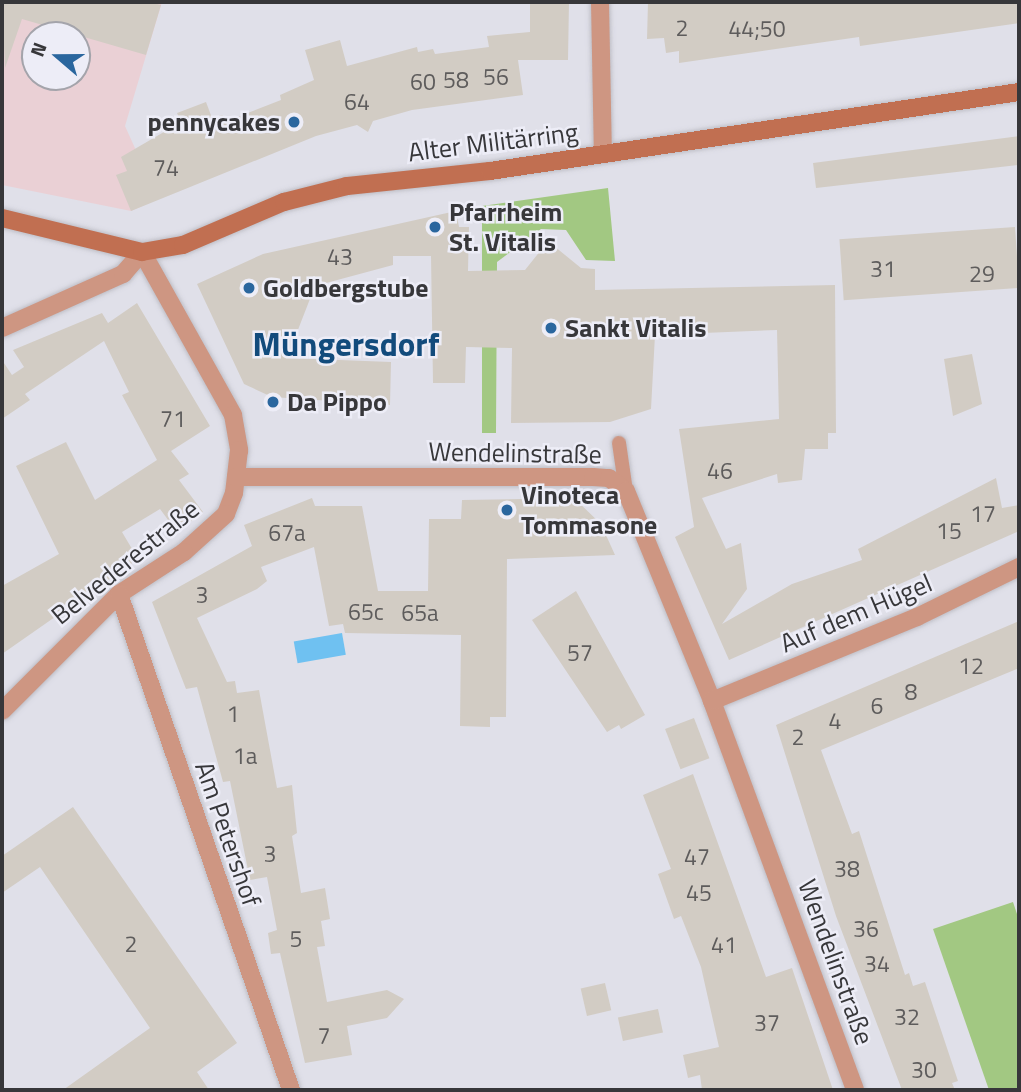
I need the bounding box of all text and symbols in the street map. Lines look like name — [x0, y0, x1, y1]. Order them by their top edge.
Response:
house number: 2 — [676, 14, 688, 42]
house number: 44;50 — [728, 15, 786, 43]
north arrow — [21, 21, 91, 91]
text: N — [22, 38, 54, 60]
house number: 56 — [483, 63, 509, 91]
house number: 58 — [443, 66, 469, 94]
house number: 60 — [410, 68, 436, 96]
house number: 64 — [344, 88, 370, 116]
place label: pennycakes — [148, 106, 280, 138]
marker: pennycakes — [286, 114, 302, 130]
street label: Alter Militärring — [406, 116, 580, 168]
house number: 74 — [153, 154, 179, 182]
place label: Pfarrheim St. Vitalis — [449, 196, 562, 258]
marker: Pfarrheim St. Vitalis — [427, 219, 443, 235]
house number: 43 — [327, 243, 353, 271]
house number: 31 — [870, 255, 896, 283]
house number: 29 — [969, 260, 995, 288]
place label: Goldbergstube — [263, 272, 428, 304]
marker: Goldbergstube — [241, 280, 257, 296]
place label: Sankt Vitalis — [565, 312, 707, 344]
marker: Sankt Vitalis — [543, 320, 559, 336]
district label: Müngersdorf — [253, 325, 439, 365]
place label: Da Pippo — [287, 386, 387, 418]
marker: Da Pippo — [265, 394, 281, 410]
house number: 71 — [160, 405, 186, 433]
street label: Wendelinstraße — [428, 436, 602, 470]
house number: 46 — [707, 457, 733, 485]
place label: Vinoteca Tommasone — [521, 479, 657, 540]
street label: Belvederestraße — [45, 493, 205, 631]
house number: 17 — [970, 500, 996, 528]
marker: Vinoteca Tommasone — [499, 502, 515, 518]
house number: 15 — [936, 517, 962, 545]
house number: 67a — [268, 519, 306, 547]
street label: Auf dem Hügel — [775, 567, 937, 659]
house number: 3 — [196, 581, 208, 609]
house number: 65c — [348, 598, 384, 626]
house number: 65a — [401, 599, 439, 627]
house number: 57 — [567, 639, 593, 667]
house number: 12 — [958, 652, 984, 680]
house number: 8 — [905, 678, 917, 706]
house number: 6 — [871, 692, 883, 720]
house number: 1 — [227, 700, 239, 728]
house number: 4 — [829, 707, 841, 735]
house number: 2 — [792, 723, 804, 751]
house number: 1a — [233, 742, 257, 770]
street label: Am Petershof — [189, 758, 267, 910]
house number: 3 — [264, 840, 276, 868]
house number: 47 — [684, 843, 710, 871]
house number: 38 — [834, 855, 860, 883]
street label: Wendelinstraße — [792, 875, 880, 1049]
house number: 45 — [686, 879, 712, 907]
house number: 36 — [853, 915, 879, 943]
house number: 5 — [290, 925, 302, 953]
house number: 2 — [125, 930, 137, 958]
house number: 41 — [711, 931, 737, 959]
house number: 34 — [864, 950, 890, 978]
house number: 32 — [894, 1003, 920, 1031]
house number: 37 — [754, 1009, 780, 1037]
house number: 7 — [318, 1022, 330, 1050]
house number: 30 — [911, 1056, 937, 1084]

